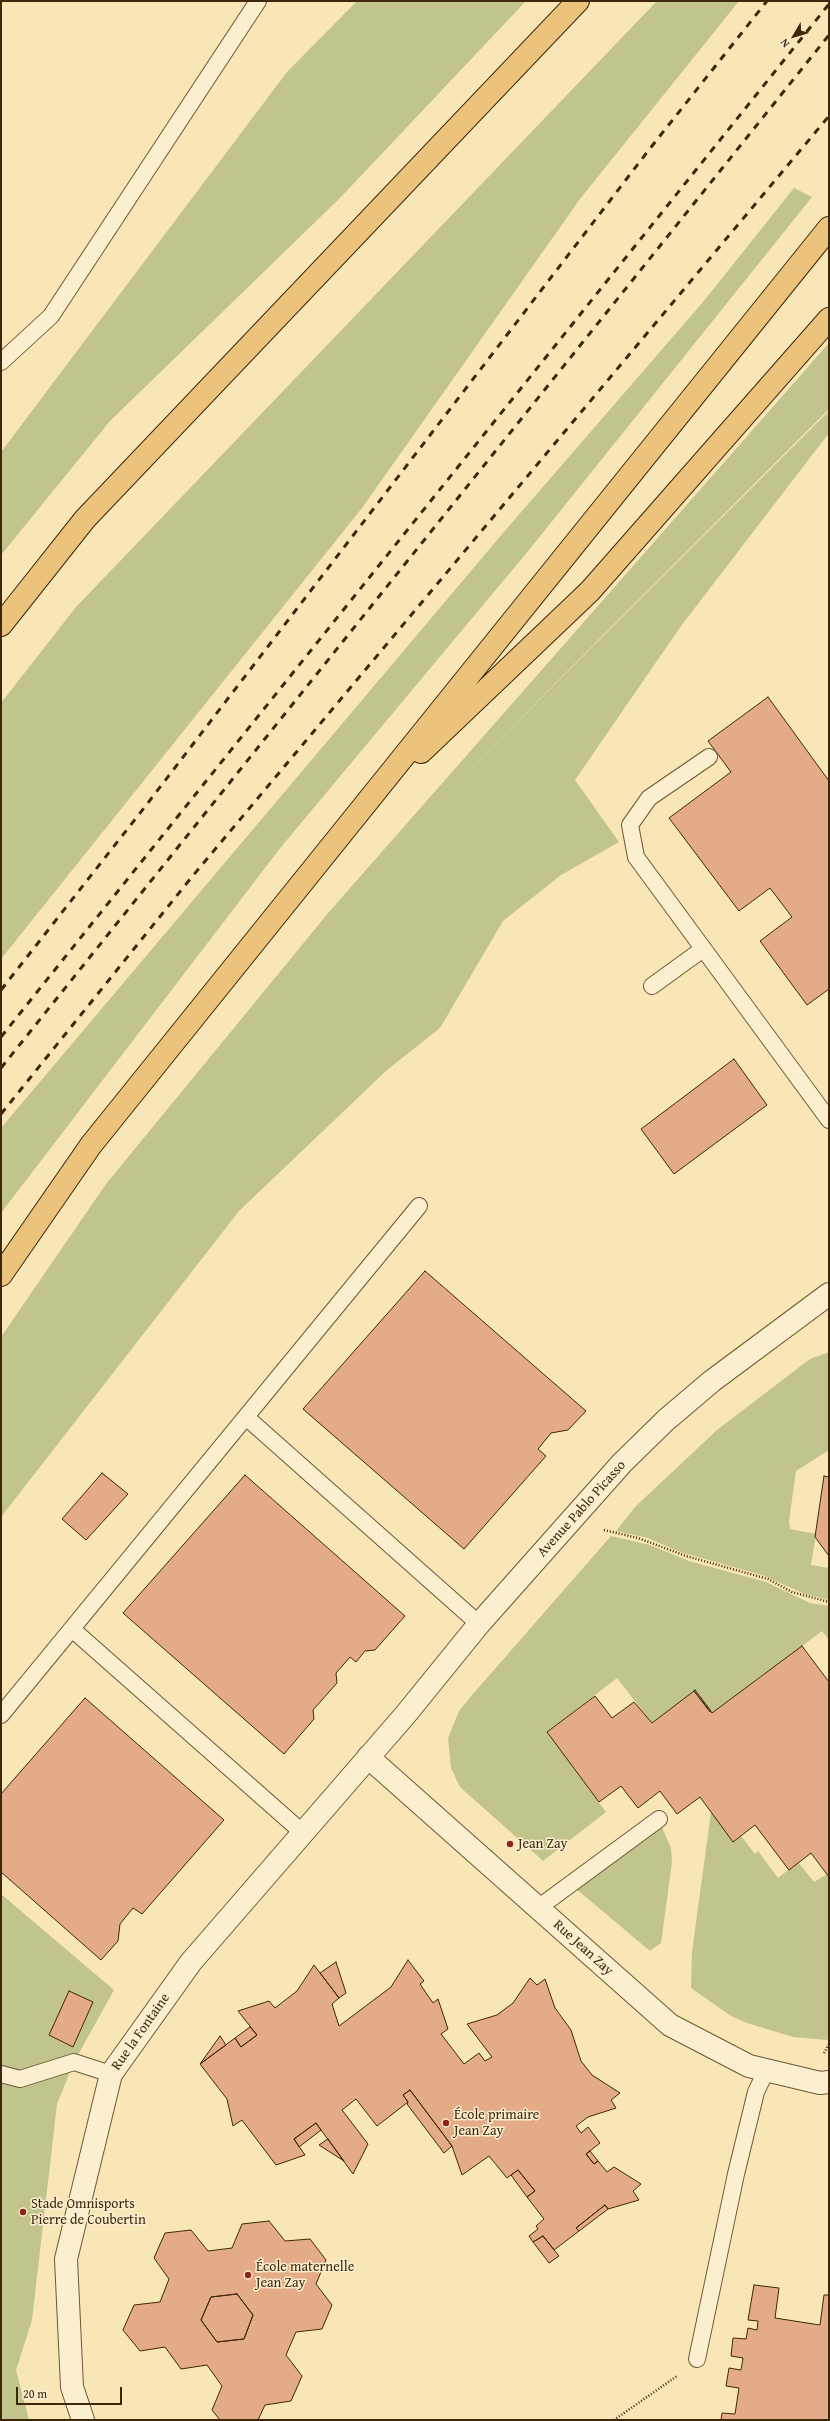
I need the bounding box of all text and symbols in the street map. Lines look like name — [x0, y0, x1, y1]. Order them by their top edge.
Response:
north arrow — [774, 16, 814, 56]
text: N — [776, 36, 793, 51]
street label: Avenue Pablo Picasso — [534, 1457, 630, 1561]
place label: Jean Zay — [518, 1836, 568, 1852]
marker: Jean Zay — [505, 1839, 515, 1849]
street label: Rue Jean Zay — [550, 1917, 616, 1979]
street label: Rue la Fontaine — [108, 1990, 174, 2074]
place label: École primaire Jean Zay — [454, 2107, 539, 2140]
marker: École primaire Jean Zay — [441, 2118, 451, 2128]
place label: Stade Omnisports Pierre de Coubertin — [31, 2196, 146, 2228]
marker: Stade Omnisports Pierre de Coubertin — [18, 2207, 28, 2217]
place label: École maternelle Jean Zay — [256, 2259, 354, 2292]
marker: École maternelle Jean Zay — [243, 2270, 253, 2280]
scale bar — [18, 2379, 124, 2405]
text: 20 m — [23, 2385, 47, 2402]

